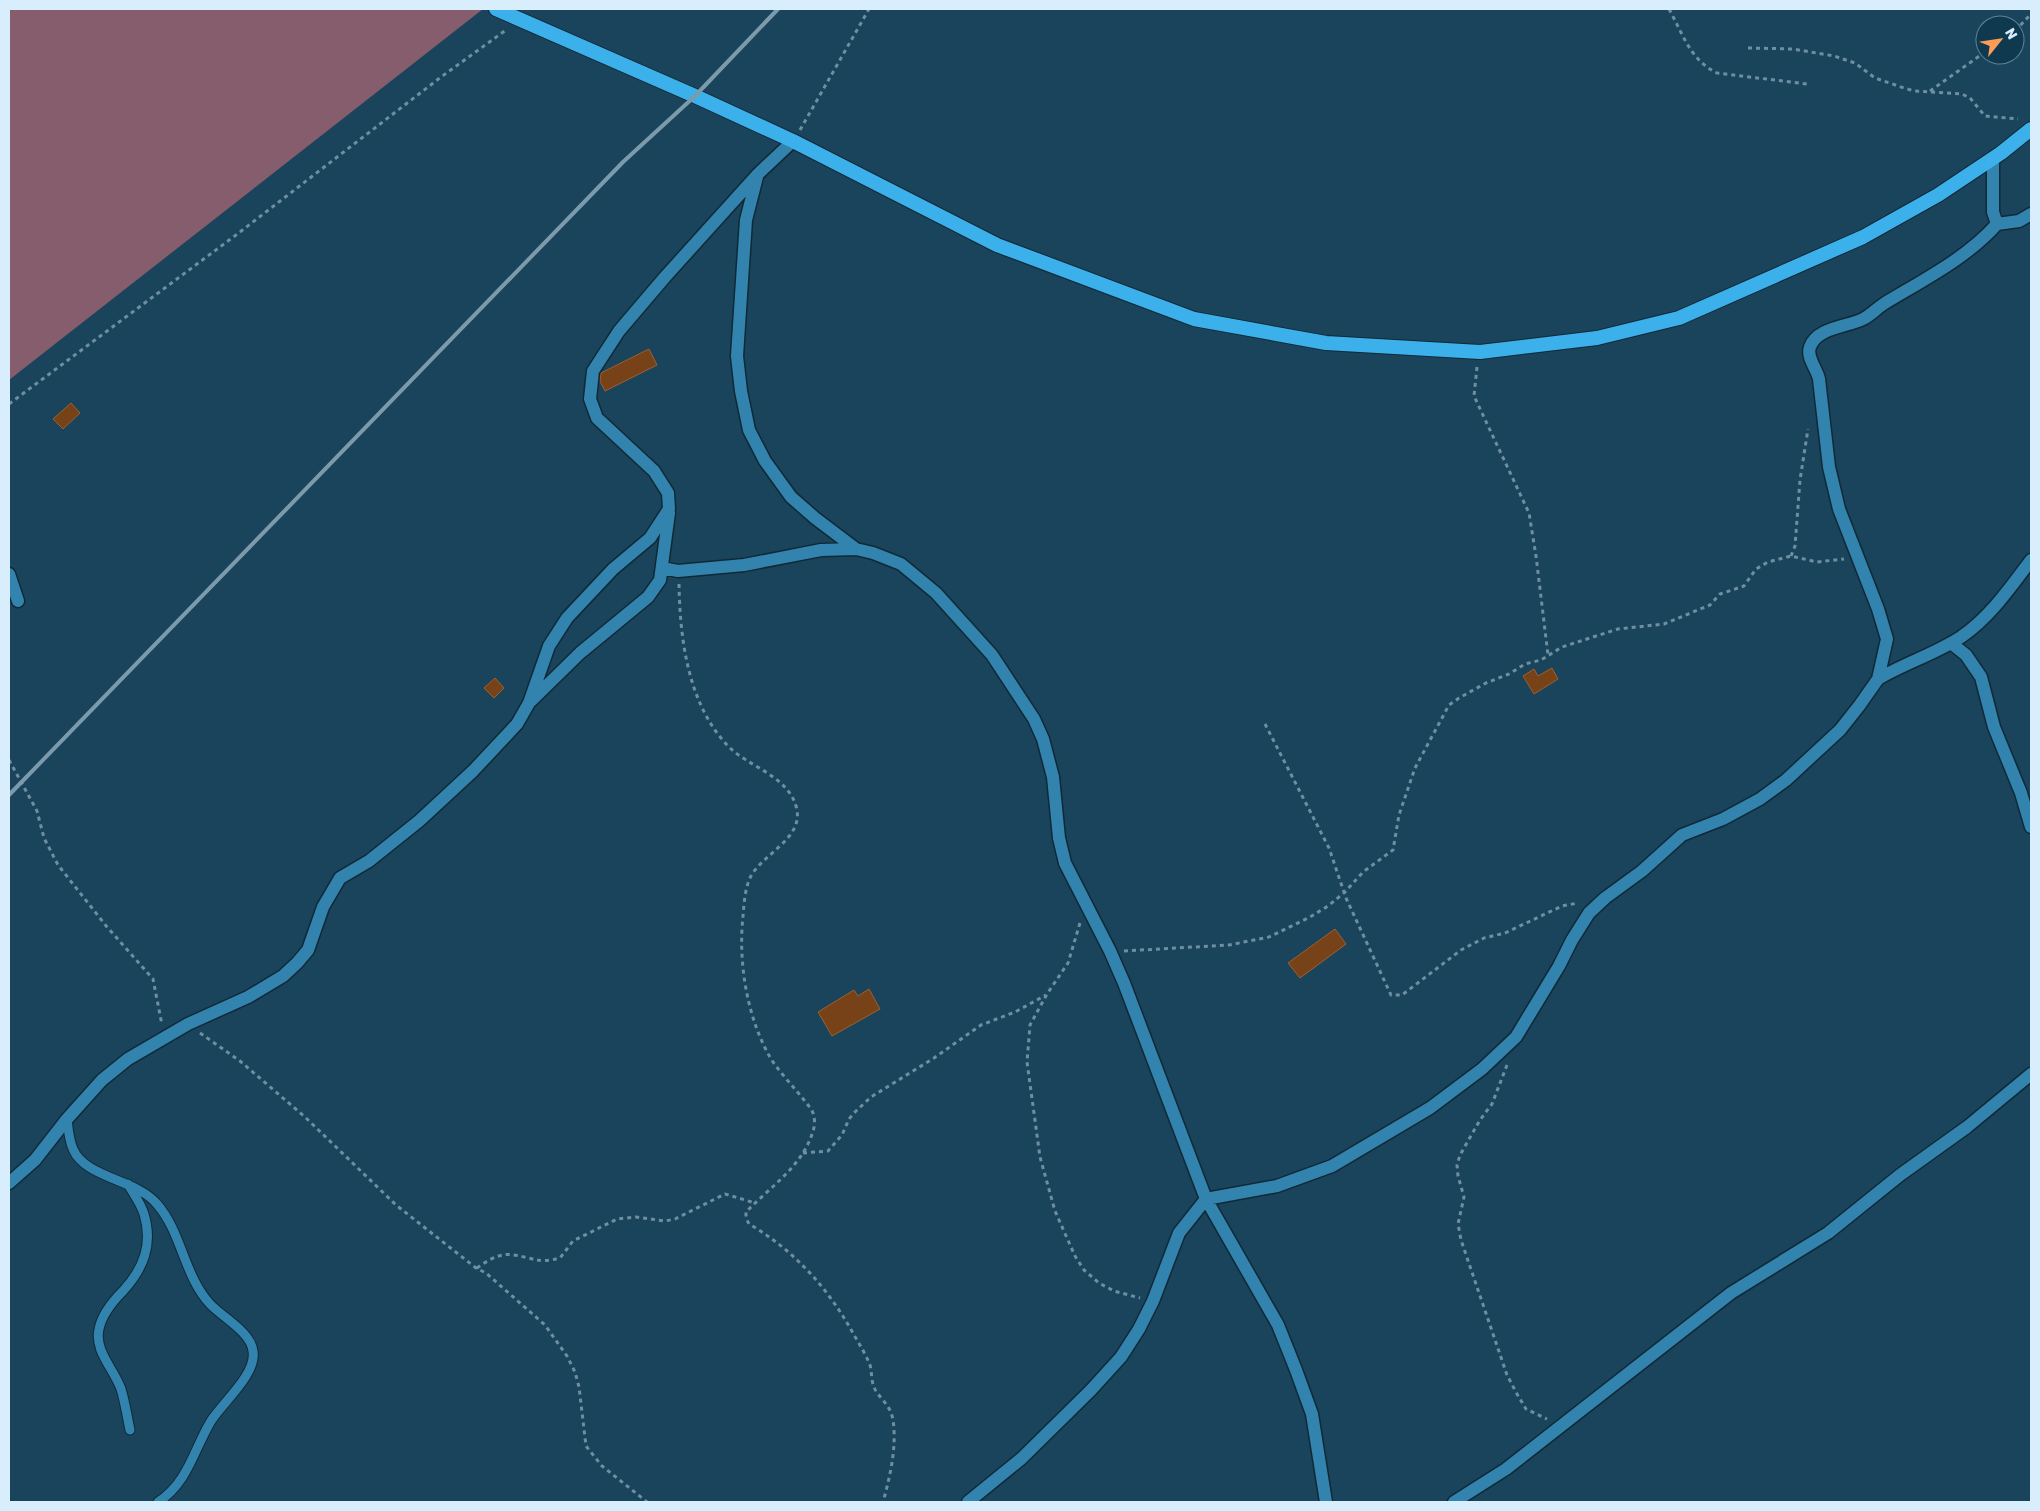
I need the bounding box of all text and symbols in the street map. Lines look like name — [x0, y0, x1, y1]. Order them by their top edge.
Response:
north arrow — [1975, 15, 2025, 65]
text: N — [2001, 25, 2021, 42]

